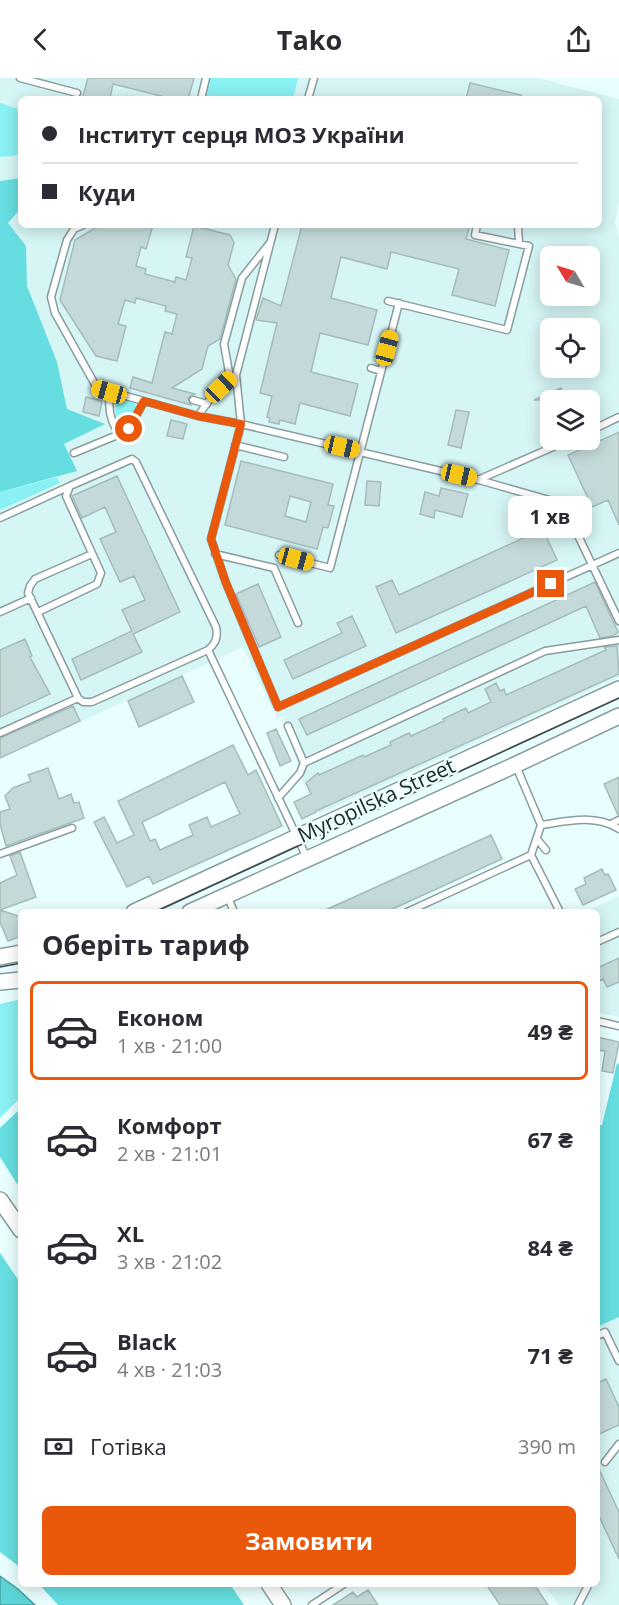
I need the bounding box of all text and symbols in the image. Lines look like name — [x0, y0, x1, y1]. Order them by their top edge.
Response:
text: Tako — [277, 21, 342, 58]
icon: back — [24, 23, 57, 56]
icon: share — [562, 23, 595, 56]
text: Інститут серця МОЗ України — [78, 119, 405, 149]
text: Куди — [78, 177, 136, 207]
north arrow — [540, 246, 600, 306]
map controls — [540, 246, 600, 450]
button: locate — [540, 318, 600, 378]
car — [374, 328, 400, 368]
car — [202, 368, 240, 406]
car — [89, 378, 129, 406]
button: layers — [540, 390, 600, 450]
route start — [115, 415, 142, 442]
car — [322, 434, 362, 460]
car — [439, 462, 479, 488]
callout: 1 хв — [509, 497, 593, 539]
text: 1 хв — [530, 503, 570, 530]
car — [276, 546, 316, 572]
route end — [537, 570, 564, 597]
street label: Myropilska Street — [293, 751, 459, 849]
text: Оберіть тариф — [42, 926, 250, 963]
text: Економ — [117, 1002, 203, 1032]
icon: car — [45, 1004, 99, 1058]
text: 49 ₴ — [527, 1016, 573, 1046]
text: 1 хв · 21:00 — [117, 1032, 222, 1059]
text: Комфорт — [117, 1110, 222, 1140]
icon: car — [45, 1112, 99, 1166]
text: 67 ₴ — [527, 1124, 573, 1154]
text: 2 хв · 21:01 — [117, 1140, 222, 1167]
text: XL — [117, 1218, 144, 1248]
icon: car — [45, 1220, 99, 1274]
text: 84 ₴ — [527, 1232, 573, 1262]
text: 3 хв · 21:02 — [117, 1248, 222, 1275]
text: Black — [117, 1326, 177, 1356]
icon: car — [45, 1328, 99, 1382]
text: 71 ₴ — [527, 1340, 573, 1370]
text: 4 хв · 21:03 — [117, 1356, 222, 1383]
icon: cash — [42, 1430, 75, 1463]
text: Готівка — [90, 1431, 167, 1461]
text: 390 m — [518, 1433, 576, 1460]
button: Замовити — [42, 1506, 576, 1575]

